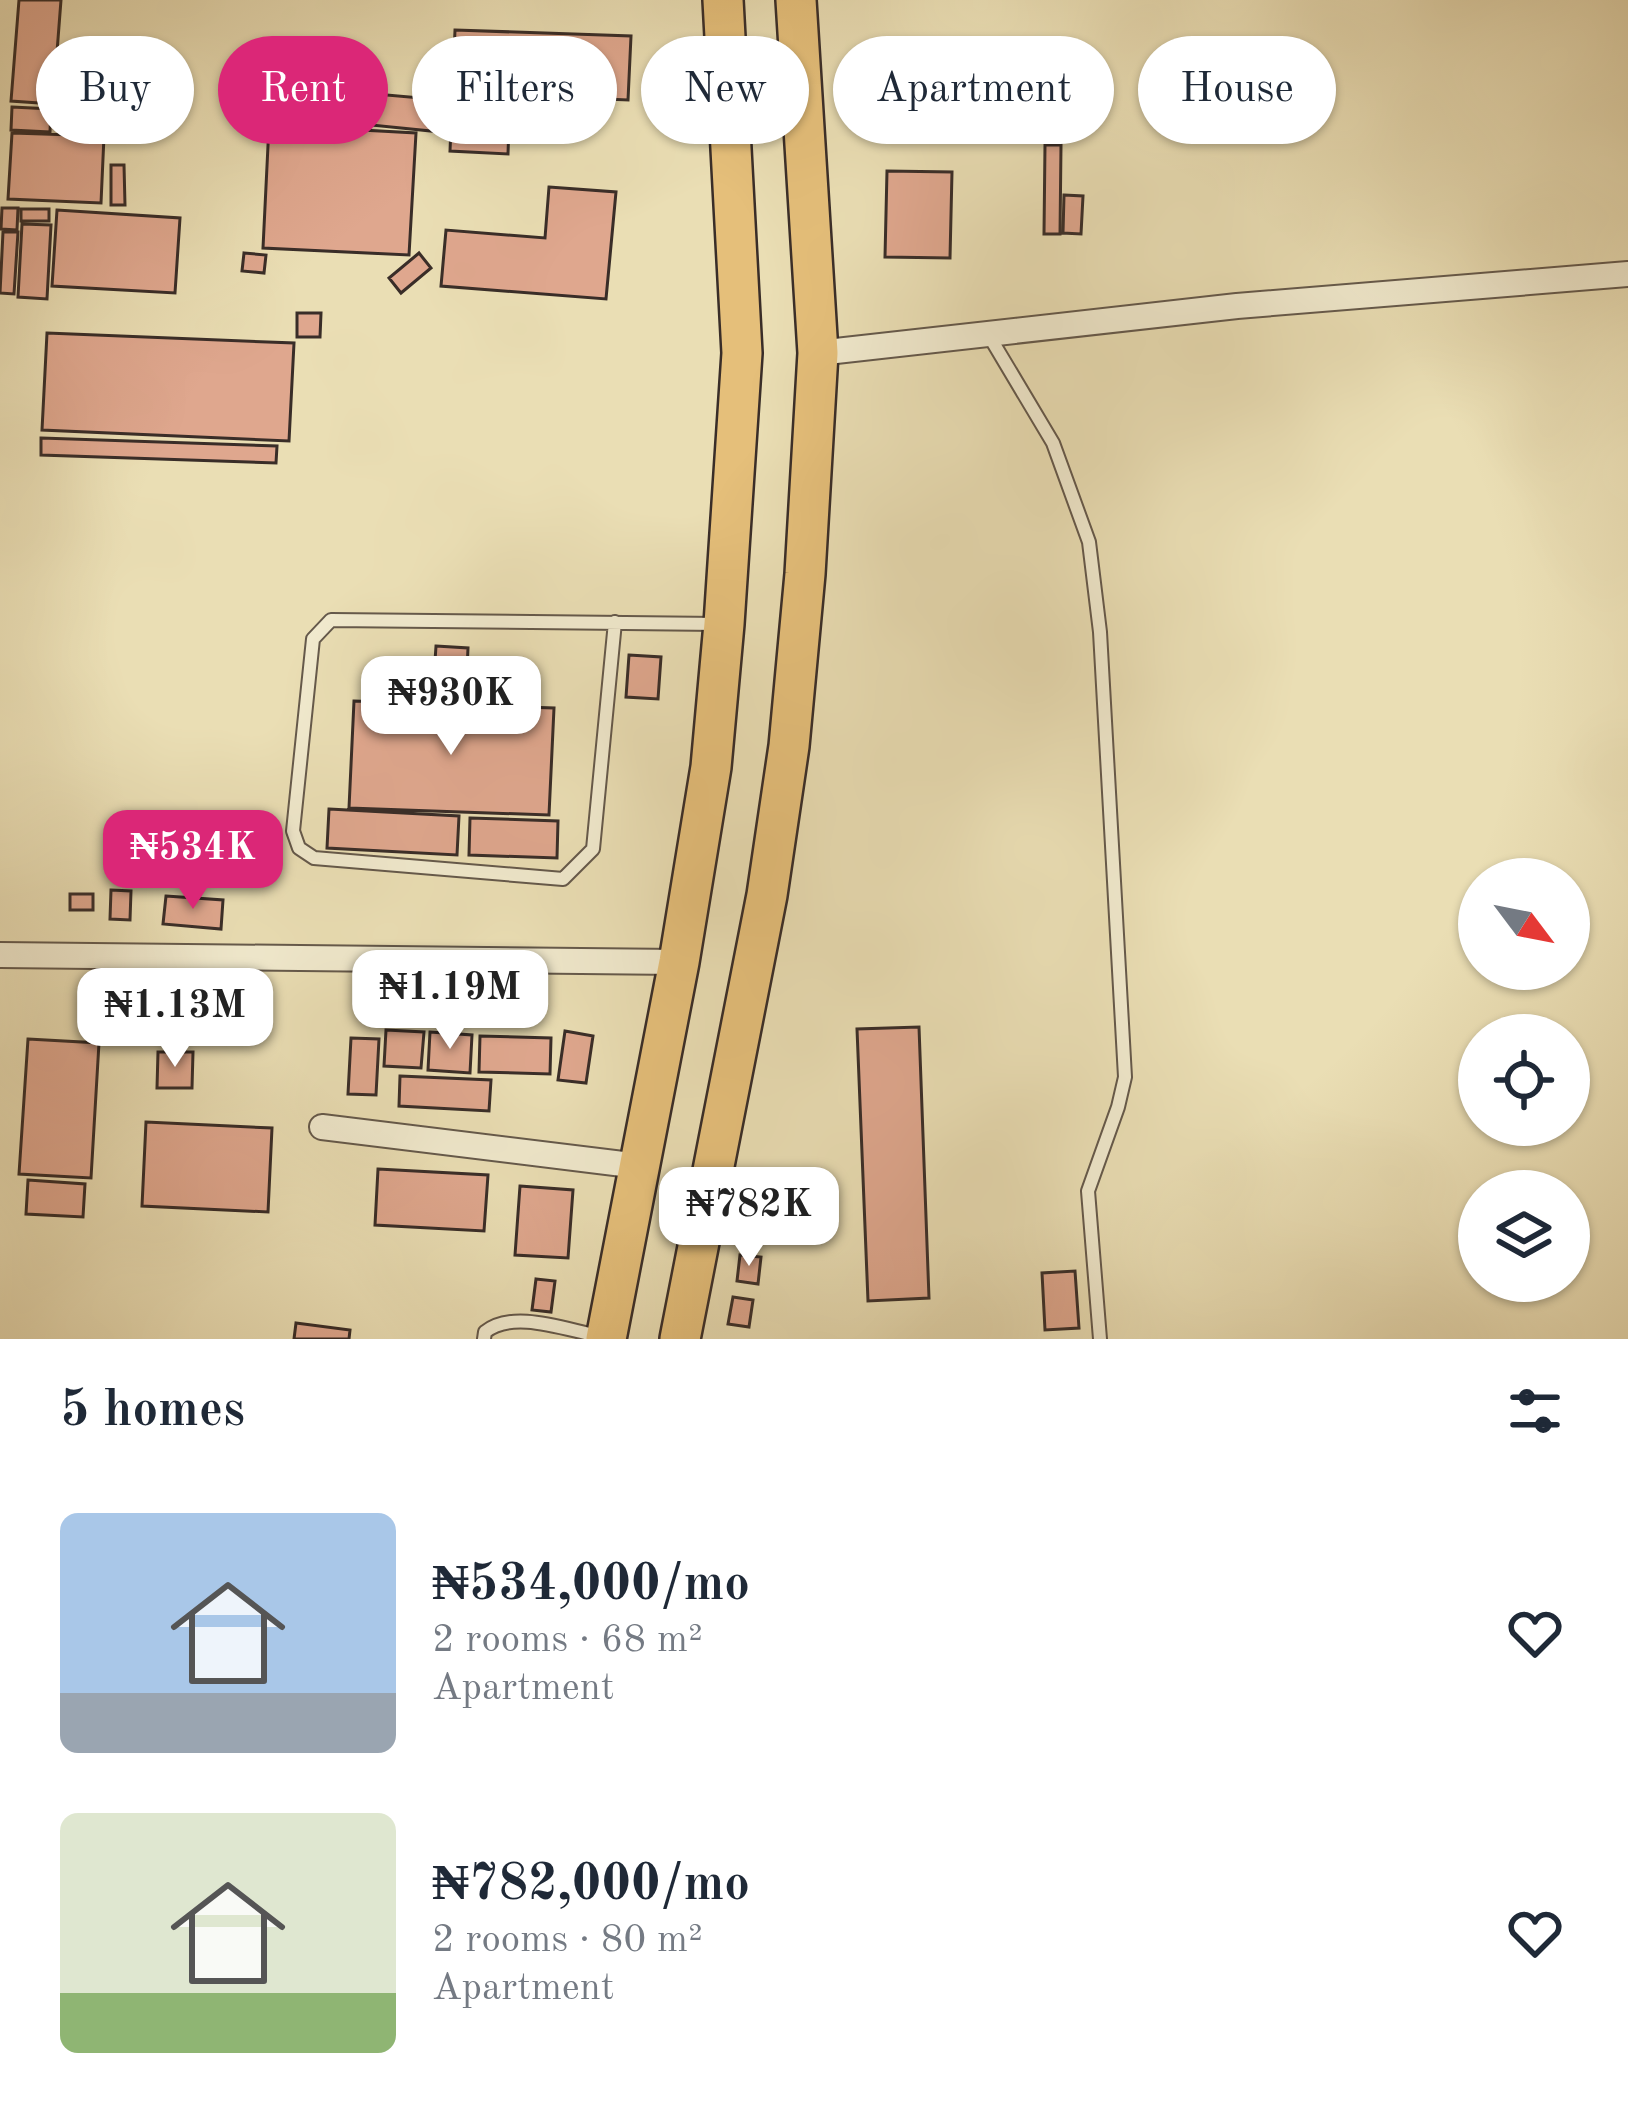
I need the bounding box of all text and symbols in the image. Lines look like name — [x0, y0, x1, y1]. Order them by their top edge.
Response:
chip: Buy — [36, 36, 194, 144]
chip: Rent — [218, 36, 388, 144]
chip: Filters — [412, 36, 617, 144]
chip: New — [641, 36, 809, 144]
chip: Apartment — [833, 36, 1114, 144]
chip: House — [1138, 36, 1336, 144]
pin: ₦930K — [367, 656, 535, 758]
text: ₦930K — [388, 675, 514, 714]
pin: ₦534K — [109, 810, 277, 912]
text: ₦534K — [130, 829, 256, 868]
north arrow — [1458, 858, 1590, 990]
map controls — [1458, 858, 1590, 1302]
pin: ₦1.19M — [352, 950, 548, 1052]
pin: ₦1.13M — [77, 968, 273, 1070]
text: ₦1.19M — [379, 969, 521, 1008]
text: ₦1.13M — [104, 987, 246, 1026]
button: locate — [1458, 1014, 1590, 1146]
pin: ₦782K — [665, 1167, 833, 1269]
button: layers — [1458, 1170, 1590, 1302]
text: ₦782K — [686, 1186, 812, 1225]
icon: filters — [1502, 1378, 1568, 1444]
text: 5 homes — [60, 1386, 245, 1437]
text: ₦534,000/mo — [432, 1560, 750, 1611]
icon: home — [156, 1561, 300, 1705]
icon: heart — [1502, 1600, 1568, 1666]
text: 2 rooms · 68 m² — [432, 1621, 703, 1660]
text: Apartment — [432, 1669, 615, 1708]
text: ₦782,000/mo — [432, 1860, 750, 1911]
icon: home — [156, 1861, 300, 2005]
icon: heart — [1502, 1900, 1568, 1966]
text: 2 rooms · 80 m² — [432, 1921, 703, 1960]
text: Apartment — [432, 1969, 615, 2008]

